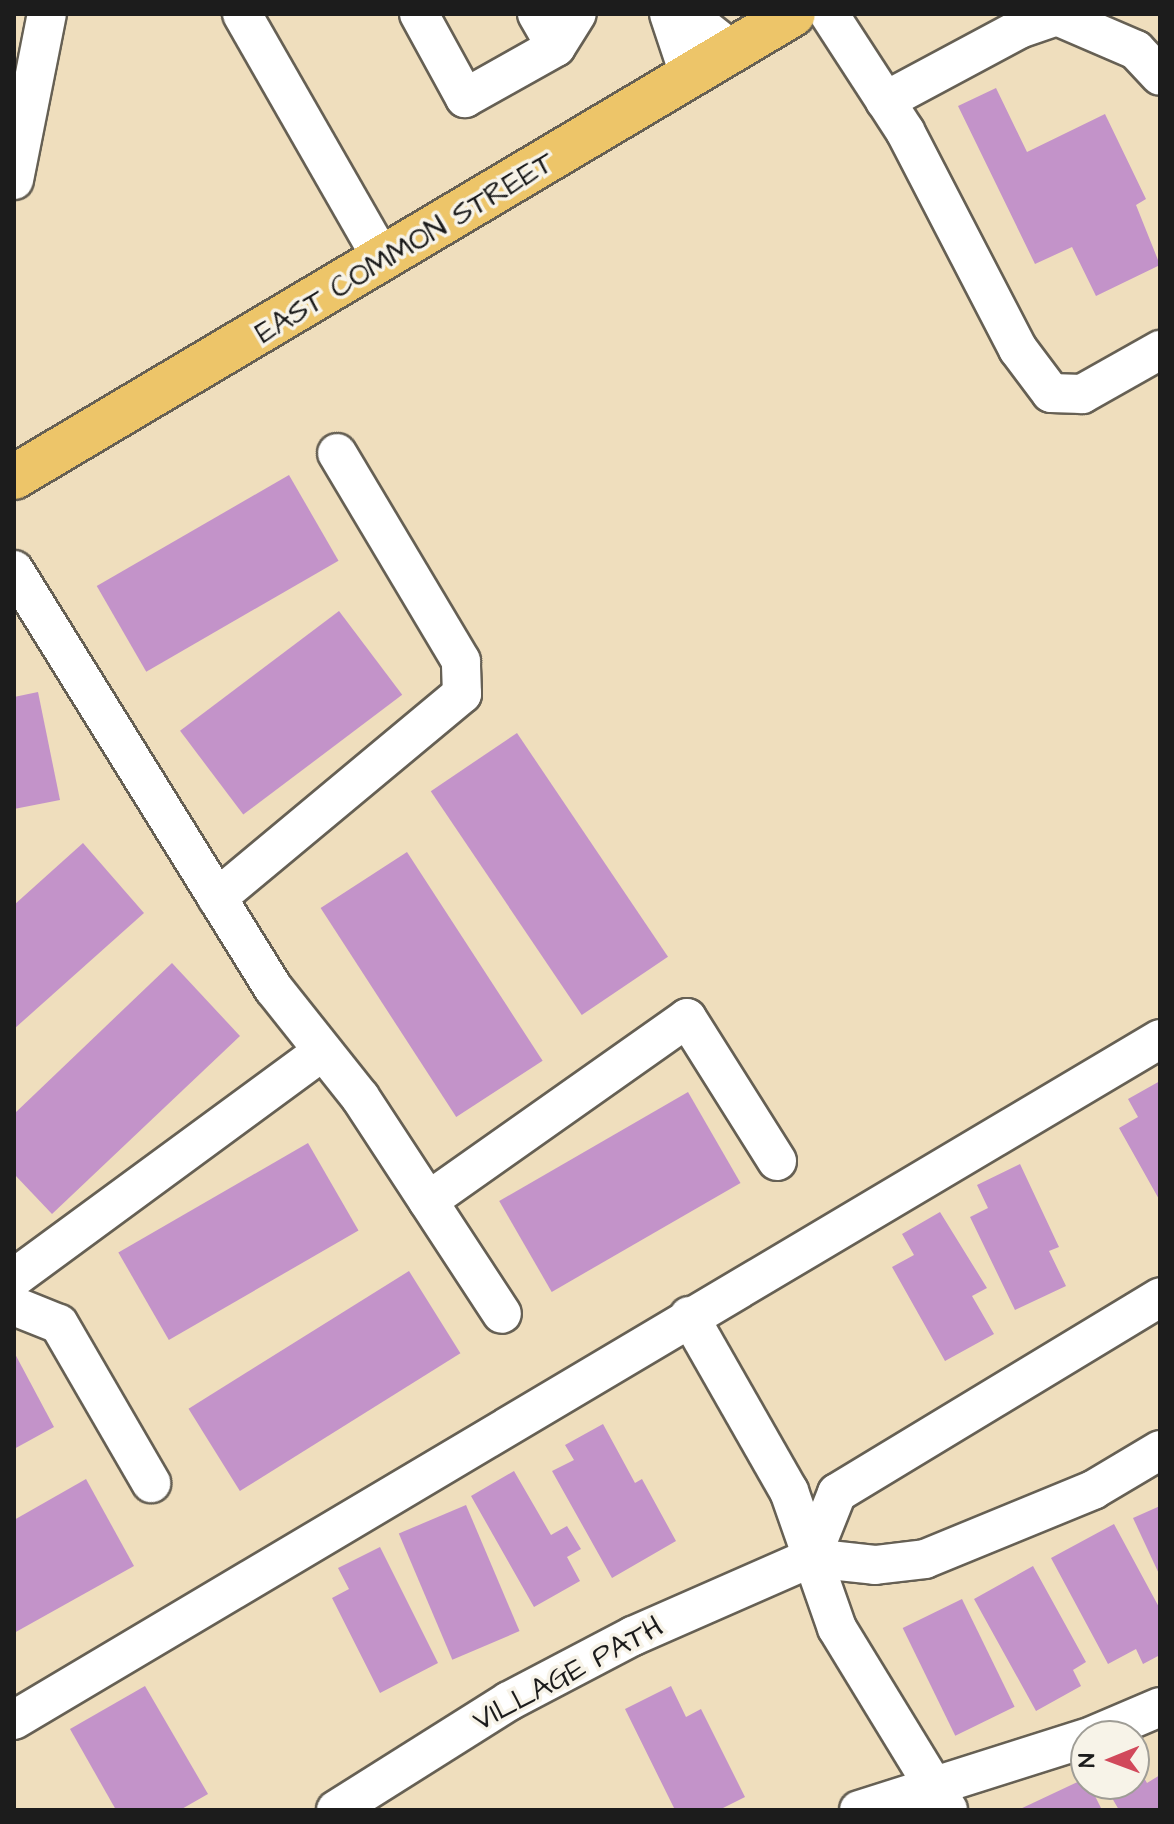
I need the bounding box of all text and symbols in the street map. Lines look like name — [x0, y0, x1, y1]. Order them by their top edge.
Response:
street label: EAST COMMON STREET — [249, 144, 561, 352]
street label: VILLAGE PATH — [467, 1609, 669, 1739]
north arrow — [1070, 1720, 1150, 1800]
text: N — [1072, 1753, 1103, 1768]

